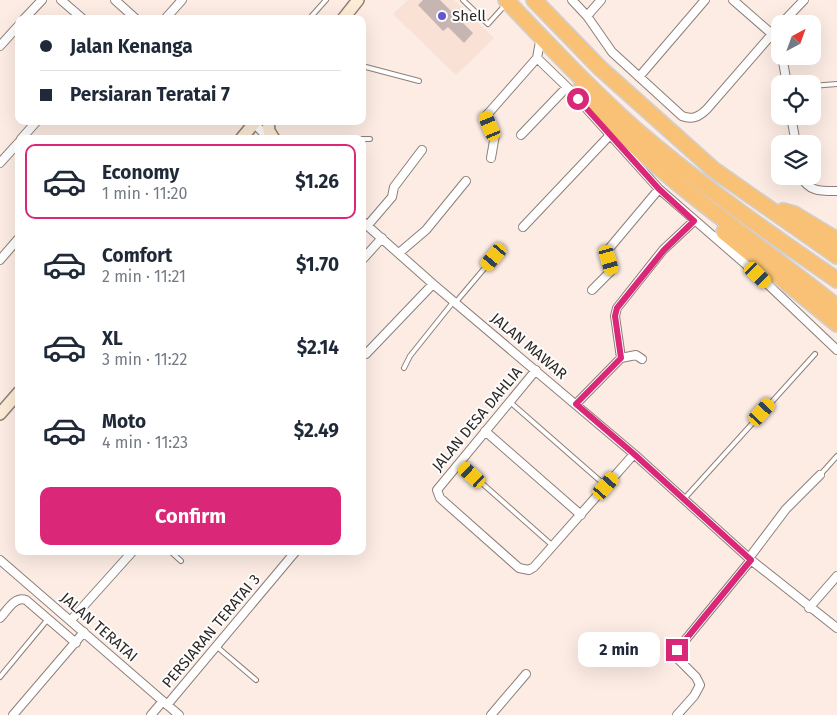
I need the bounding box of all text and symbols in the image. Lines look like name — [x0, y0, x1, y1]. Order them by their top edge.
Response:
place label: Shell — [452, 7, 487, 25]
marker: Shell — [436, 10, 448, 22]
north arrow — [771, 15, 821, 65]
map controls — [771, 15, 821, 185]
text: Jalan Kenanga — [70, 35, 193, 58]
button: locate — [771, 75, 821, 125]
text: Persiaran Teratai 7 — [70, 83, 230, 106]
route start — [567, 88, 589, 110]
car — [477, 109, 502, 143]
button: layers — [771, 135, 821, 185]
icon: car — [42, 159, 87, 204]
text: Economy — [102, 161, 179, 184]
text: $1.26 — [295, 170, 339, 193]
text: 1 min · 11:20 — [102, 184, 187, 203]
car — [478, 241, 509, 273]
icon: car — [42, 242, 87, 287]
text: Comfort — [102, 244, 172, 267]
car — [597, 244, 620, 276]
text: $1.70 — [296, 253, 339, 276]
car — [741, 259, 774, 291]
text: 2 min · 11:21 — [102, 267, 186, 286]
street label: JALAN MAWAR — [487, 309, 571, 383]
icon: car — [42, 325, 87, 370]
text: XL — [102, 327, 123, 350]
text: $2.14 — [297, 336, 339, 359]
text: 3 min · 11:22 — [102, 350, 187, 369]
street label: JALAN DESA DAHLIA — [428, 363, 526, 475]
car — [746, 396, 777, 428]
icon: car — [42, 408, 87, 453]
text: Moto — [102, 410, 146, 433]
text: $2.49 — [294, 419, 339, 442]
text: 4 min · 11:23 — [102, 433, 188, 452]
car — [455, 459, 488, 491]
car — [590, 470, 621, 502]
button: Confirm — [40, 487, 341, 545]
street label: PERSIARAN TERATAI 3 — [158, 570, 264, 692]
street label: JALAN TERATAI — [57, 589, 141, 665]
callout: 2 min — [577, 632, 660, 668]
route end — [666, 639, 688, 661]
text: 2 min — [599, 640, 639, 659]

